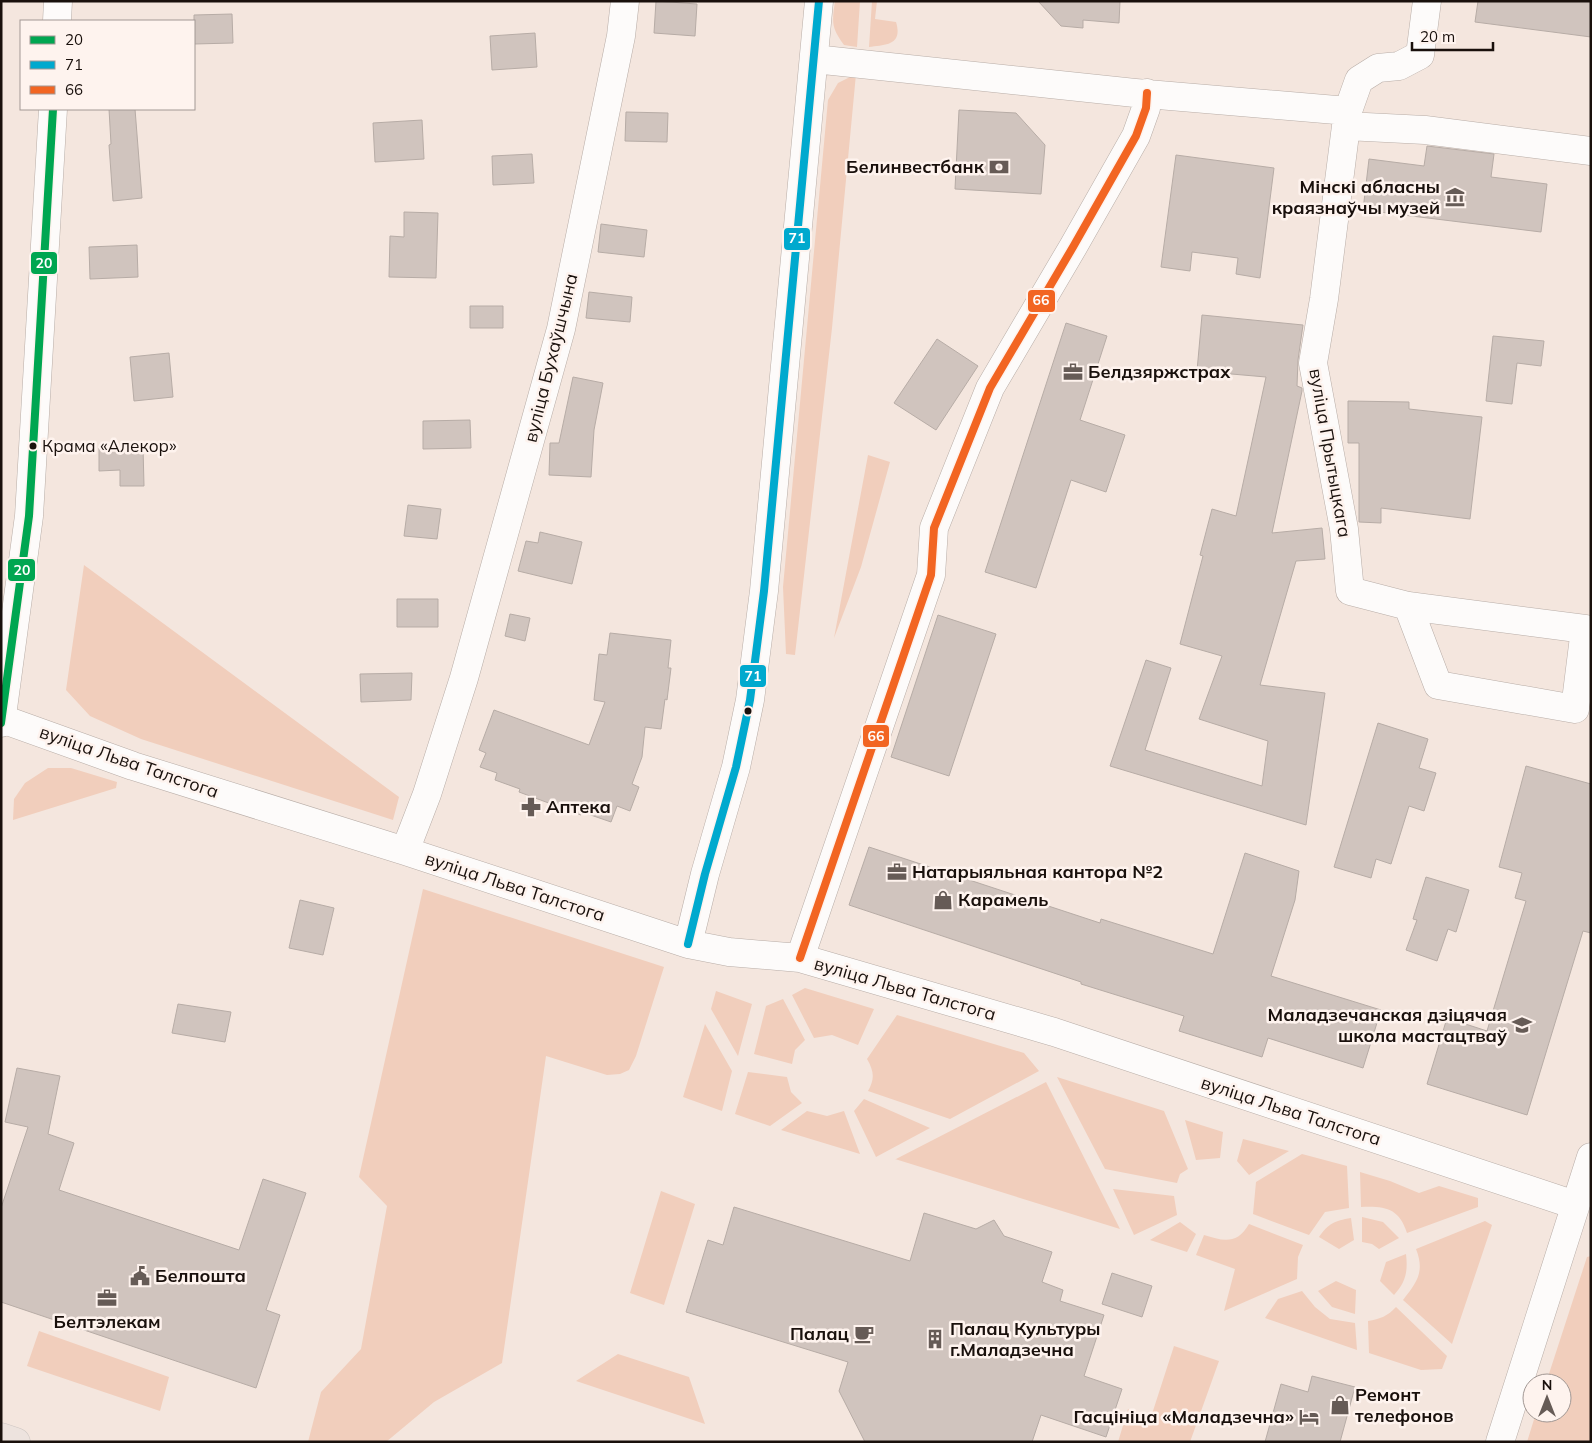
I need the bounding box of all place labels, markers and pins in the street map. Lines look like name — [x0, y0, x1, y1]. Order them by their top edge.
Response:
place label: Белинвестбанк — [846, 155, 985, 178]
bank icon: Белинвестбанк — [988, 156, 1010, 178]
place label: Мінскі абласны краязнаўчы музей — [1272, 175, 1440, 219]
museum icon: Мінскі абласны краязнаўчы музей — [1444, 186, 1466, 208]
place label: Белдзяржстрах — [1088, 360, 1231, 383]
office icon: Белдзяржстрах — [1062, 361, 1084, 383]
place label: Крама «Алекор» — [42, 435, 177, 456]
marker: Крама «Алекор» — [28, 441, 38, 451]
unlabelled marker — [743, 706, 753, 716]
place label: Аптека — [546, 795, 611, 818]
pharmacy icon: Аптека — [520, 796, 542, 818]
place label: Натарыяльная кантора №2 — [912, 860, 1163, 883]
office icon: Натарыяльная кантора №2 — [886, 861, 908, 883]
place label: Карамель — [958, 888, 1048, 911]
shop icon: Карамель — [932, 889, 954, 911]
place label: Маладзечанская дзіцячая школа мастацтваў — [1268, 1003, 1507, 1047]
school or university icon: Маладзечанская дзіцячая школа мастацтваў — [1511, 1014, 1533, 1036]
place label: Белпошта — [155, 1264, 246, 1287]
public building icon: Белпошта — [129, 1265, 151, 1287]
office icon: Белтэлекам — [96, 1287, 118, 1309]
place label: Белтэлекам — [53, 1310, 161, 1333]
place label: Палац Культуры г.Маладзечна — [950, 1317, 1101, 1361]
place label: Палац — [790, 1322, 850, 1345]
cafe icon: Палац — [853, 1323, 875, 1345]
building icon: Палац Культуры г.Маладзечна — [924, 1328, 946, 1350]
place label: Ремонт телефонов — [1355, 1383, 1454, 1427]
shop icon: Ремонт телефонов — [1329, 1394, 1351, 1416]
place label: Гасцініца «Маладзечна» — [1073, 1405, 1294, 1428]
hotel icon: Гасцініца «Маладзечна» — [1298, 1406, 1320, 1428]

